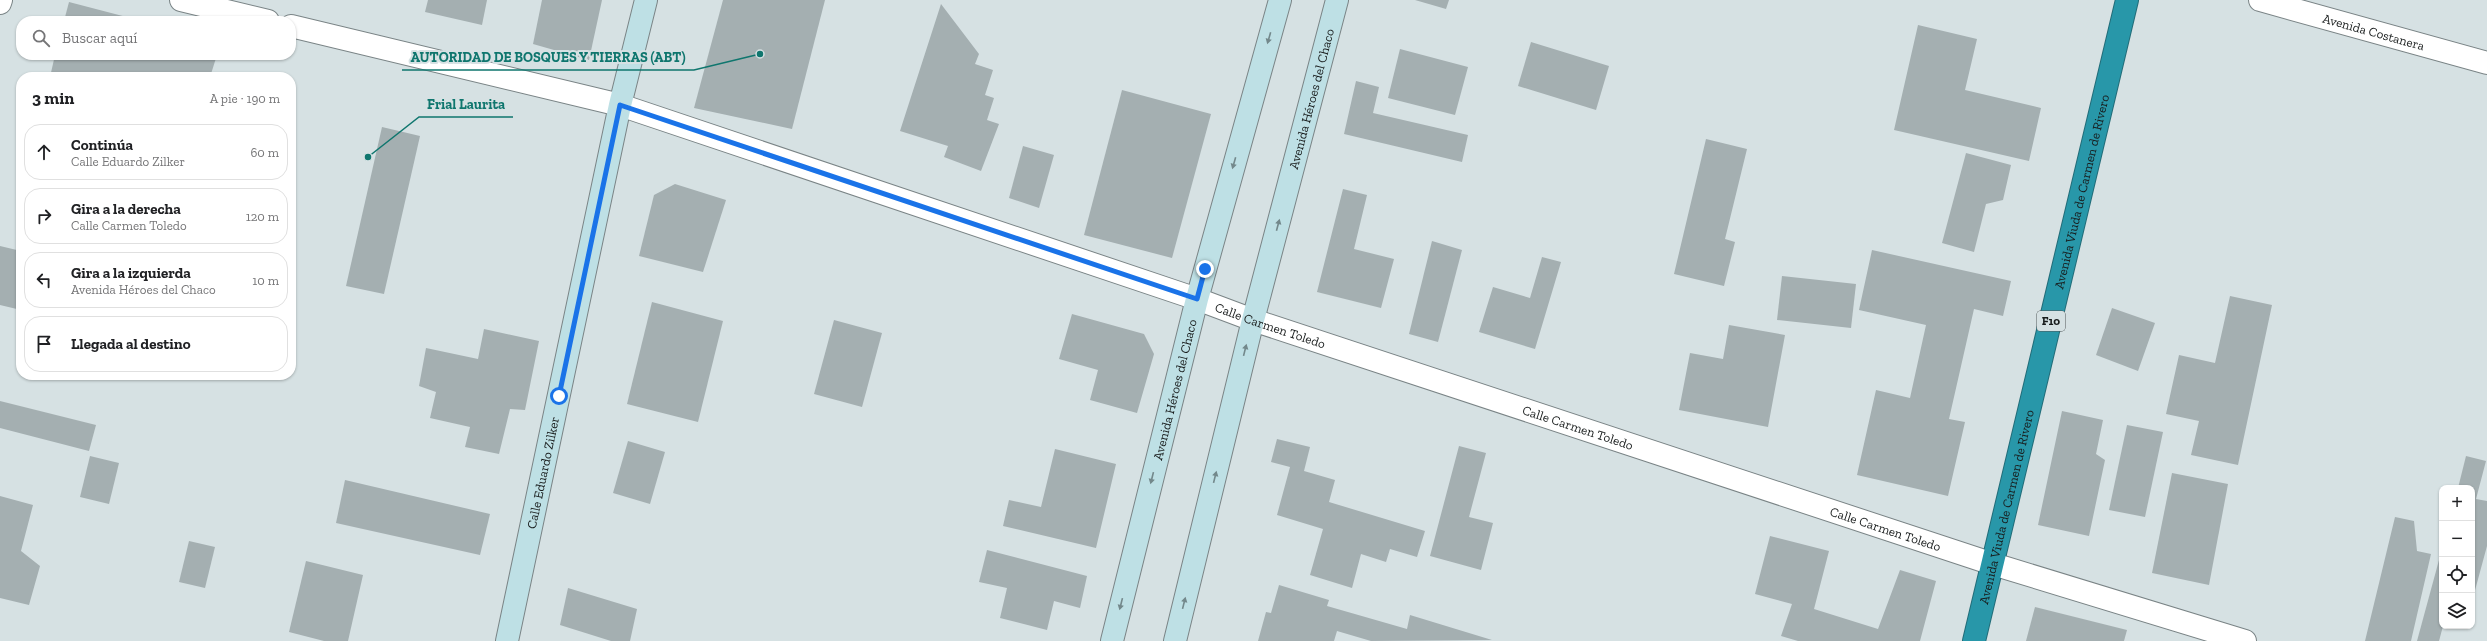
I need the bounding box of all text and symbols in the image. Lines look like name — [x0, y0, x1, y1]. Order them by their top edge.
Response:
street label: Avenida Costanera — [2321, 11, 2427, 54]
search box — [16, 16, 296, 60]
icon: search — [30, 27, 52, 49]
street label: Avenida Héroes del Chaco — [1286, 27, 1337, 171]
text: Buscar aquí — [62, 29, 138, 47]
one-way arrow — [1266, 32, 1272, 44]
callout: AUTORIDAD DE BOSQUES Y TIERRAS (ABT) — [402, 44, 694, 70]
text: AUTORIDAD DE BOSQUES Y TIERRAS (ABT) — [411, 49, 685, 66]
text: 3 min — [32, 88, 74, 108]
text: A pie · 190 m — [210, 91, 280, 106]
callout: Frial Laurita — [419, 91, 513, 117]
street label: Avenida Viuda de Carmen de Rivero — [2051, 93, 2112, 290]
text: Frial Laurita — [427, 96, 505, 113]
text: Continúa — [71, 136, 133, 154]
icon: ahead — [33, 141, 55, 163]
text: 60 m — [250, 145, 279, 160]
text: Calle Eduardo Zilker — [71, 154, 185, 169]
one-way arrow — [1231, 157, 1237, 169]
text: Gira a la derecha — [71, 200, 181, 218]
icon: right — [33, 205, 55, 227]
text: 120 m — [246, 209, 279, 224]
text: Calle Carmen Toledo — [71, 218, 187, 233]
one-way arrow — [1275, 218, 1281, 230]
route end — [1196, 260, 1214, 278]
text: Gira a la izquierda — [71, 264, 191, 282]
icon: left — [33, 269, 55, 291]
text: 10 m — [252, 273, 279, 288]
text: Avenida Héroes del Chaco — [71, 282, 216, 297]
street label: Calle Carmen Toledo — [1213, 299, 1328, 351]
road number: F10 — [2037, 311, 2065, 331]
street label: Avenida Héroes del Chaco — [1150, 317, 1200, 462]
icon: arrive — [33, 333, 55, 355]
text: Llegada al destino — [71, 335, 191, 353]
one-way arrow — [1243, 344, 1249, 357]
route start — [550, 387, 568, 405]
street label: Calle Carmen Toledo — [1520, 402, 1635, 453]
street label: Avenida Viuda de Carmen de Rivero — [1976, 408, 2037, 606]
street label: Calle Eduardo Zilker — [524, 415, 562, 530]
one-way arrow — [1212, 471, 1218, 483]
one-way arrow — [1149, 472, 1155, 484]
map controls — [2439, 485, 2475, 629]
button: + — [2439, 485, 2475, 521]
street label: Calle Carmen Toledo — [1828, 504, 1943, 554]
button: − — [2439, 521, 2475, 557]
button: locate — [2439, 557, 2475, 593]
button: layers — [2439, 593, 2475, 629]
one-way arrow — [1182, 597, 1188, 609]
one-way arrow — [1118, 599, 1124, 611]

